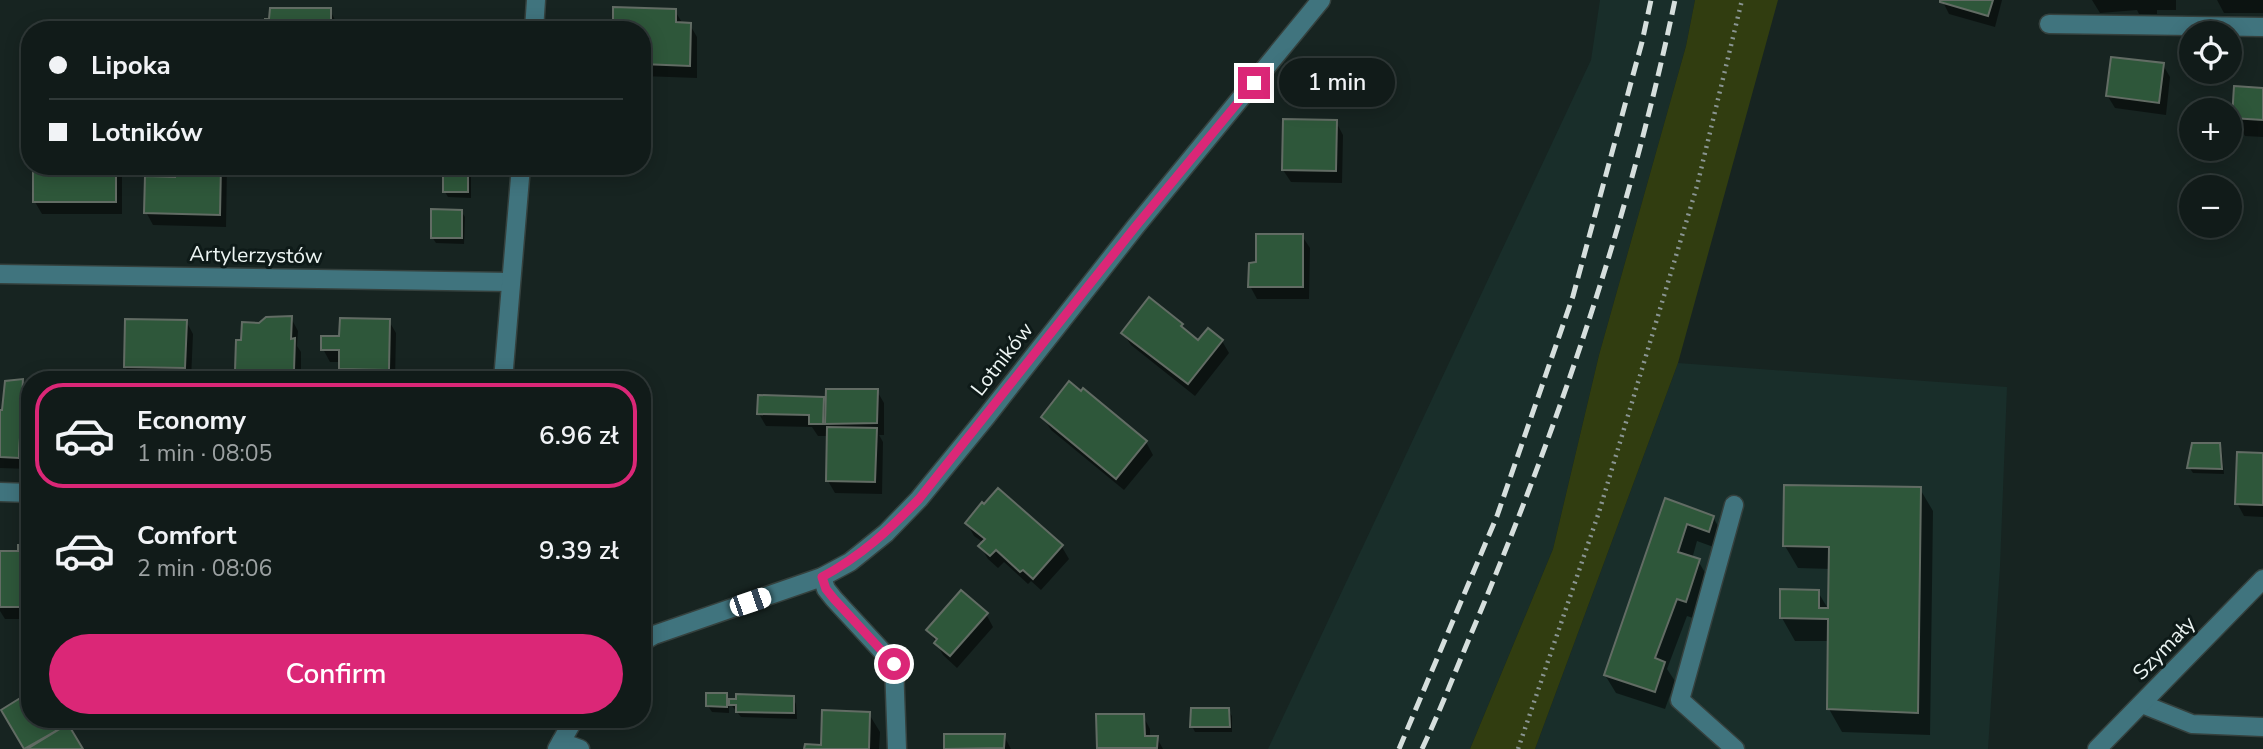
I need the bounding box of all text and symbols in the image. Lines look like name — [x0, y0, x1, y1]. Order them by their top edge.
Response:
map controls — [2179, 21, 2242, 238]
button: locate — [2179, 21, 2242, 84]
text: Lipoka — [91, 48, 171, 83]
callout: 1 min — [1278, 58, 1394, 108]
route end — [1238, 67, 1270, 99]
text: 1 min — [1308, 67, 1366, 98]
button: + — [2179, 98, 2242, 161]
text: Lotników — [91, 115, 203, 150]
button: − — [2179, 175, 2242, 238]
street label: Artylerzystów — [189, 240, 323, 270]
street label: Lotników — [964, 316, 1040, 402]
text: Economy — [137, 403, 246, 438]
icon: car — [53, 404, 116, 467]
text: 6.96 zł — [539, 418, 619, 453]
text: 1 min · 08:05 — [137, 438, 272, 469]
text: Comfort — [137, 518, 237, 553]
icon: car — [53, 519, 116, 582]
text: 9.39 zł — [539, 533, 619, 568]
text: 2 min · 08:06 — [137, 553, 272, 584]
car — [727, 585, 774, 619]
street label: Szymały — [2126, 610, 2202, 686]
button: Confirm — [49, 634, 623, 714]
route start — [878, 648, 910, 680]

